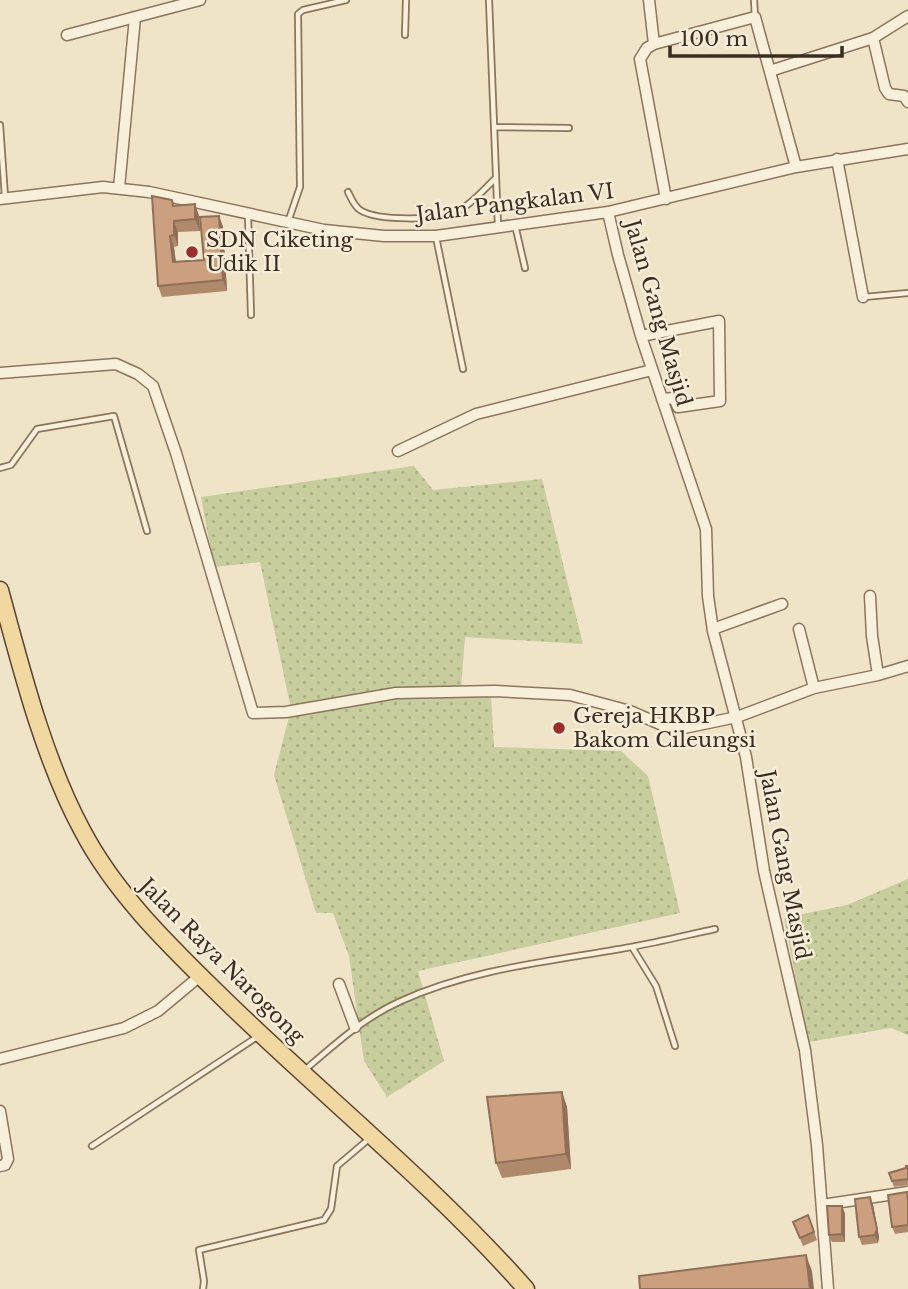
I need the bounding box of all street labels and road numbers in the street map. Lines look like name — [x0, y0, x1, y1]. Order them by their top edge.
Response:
street label: Jalan Pangkalan VI — [412, 178, 615, 228]
street label: Jalan Gang Masjid — [618, 214, 697, 409]
street label: Jalan Gang Masjid — [753, 765, 816, 962]
street label: Jalan Raya Narogong — [132, 871, 310, 1049]

